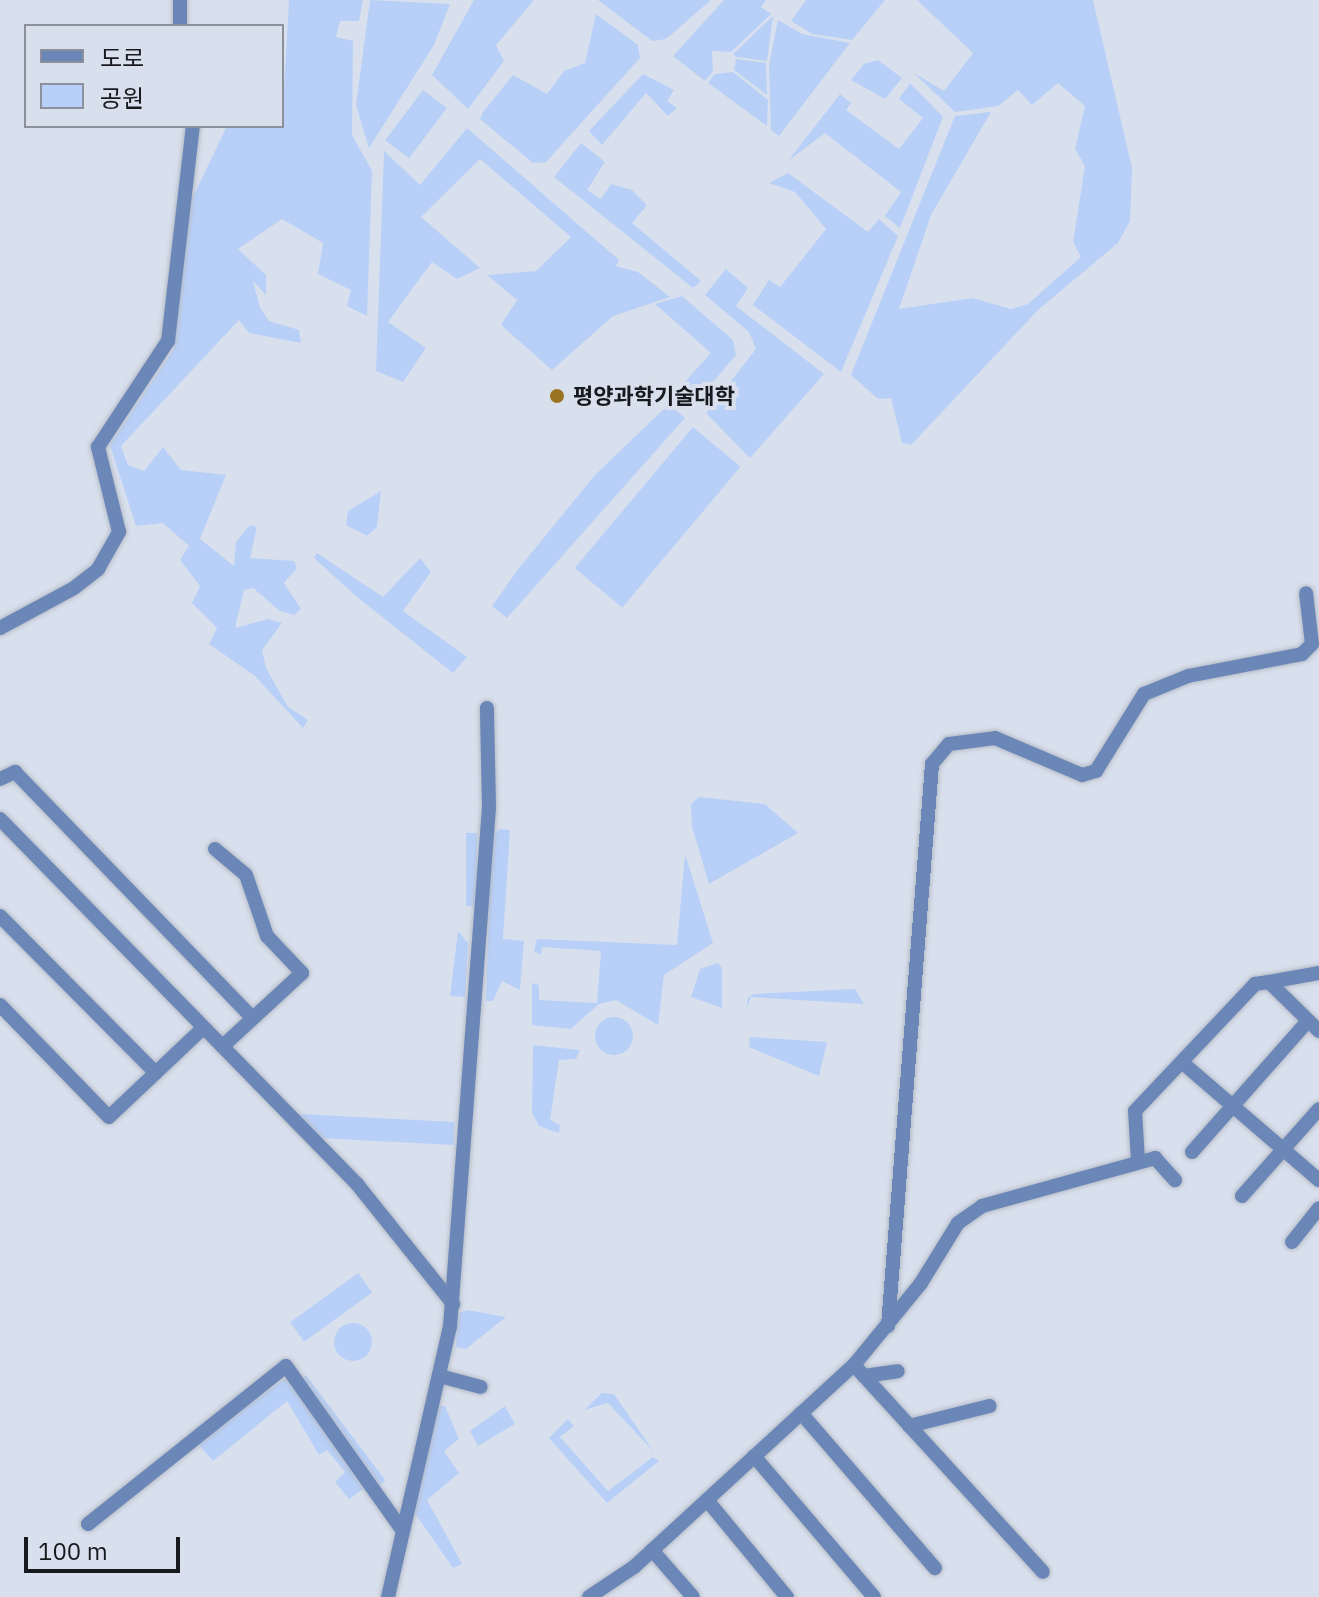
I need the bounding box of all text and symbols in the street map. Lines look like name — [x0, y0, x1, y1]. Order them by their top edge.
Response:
legend — [24, 24, 284, 128]
text: 도로 — [100, 42, 144, 74]
text: 공원 — [100, 82, 144, 114]
place label: 평양과학기술대학 — [573, 383, 735, 409]
marker: 평양과학기술대학 — [548, 387, 566, 405]
scale bar — [28, 1521, 184, 1571]
text: 100 m — [38, 1535, 108, 1567]

